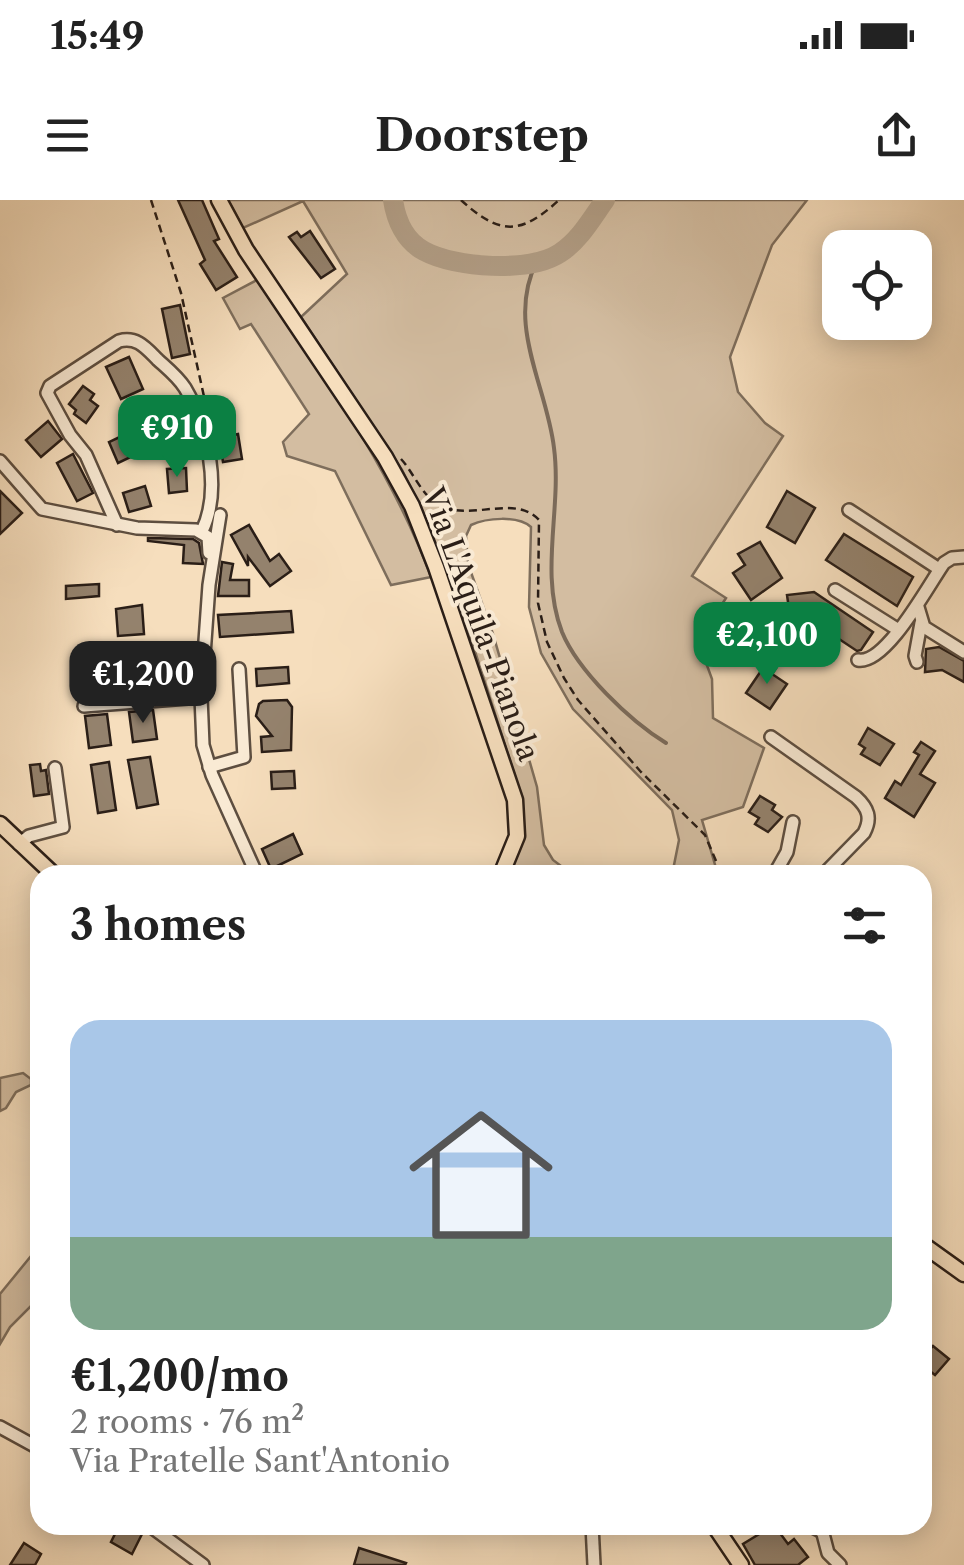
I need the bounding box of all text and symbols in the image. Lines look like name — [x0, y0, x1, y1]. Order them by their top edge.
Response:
text: 15:49 — [50, 12, 145, 59]
text: Doorstep — [375, 107, 589, 163]
icon: menu — [40, 108, 95, 163]
icon: share — [869, 108, 924, 163]
map controls — [822, 230, 932, 340]
button: locate — [822, 230, 932, 340]
pin: €910 — [118, 395, 236, 480]
text: €910 — [140, 408, 214, 447]
street label: Via L'Aquila-Pianola — [414, 481, 548, 766]
pin: €2,100 — [686, 602, 848, 687]
text: €2,100 — [716, 615, 818, 654]
pin: €1,200 — [62, 641, 224, 726]
text: €1,200 — [91, 654, 195, 693]
icon: filters — [837, 898, 892, 953]
text: 3 homes — [70, 899, 246, 951]
icon: home — [391, 1085, 571, 1265]
text: €1,200/mo — [70, 1350, 289, 1402]
text: 2 rooms · 76 m² — [70, 1402, 304, 1441]
text: Via Pratelle Sant'Antonio — [70, 1441, 450, 1480]

